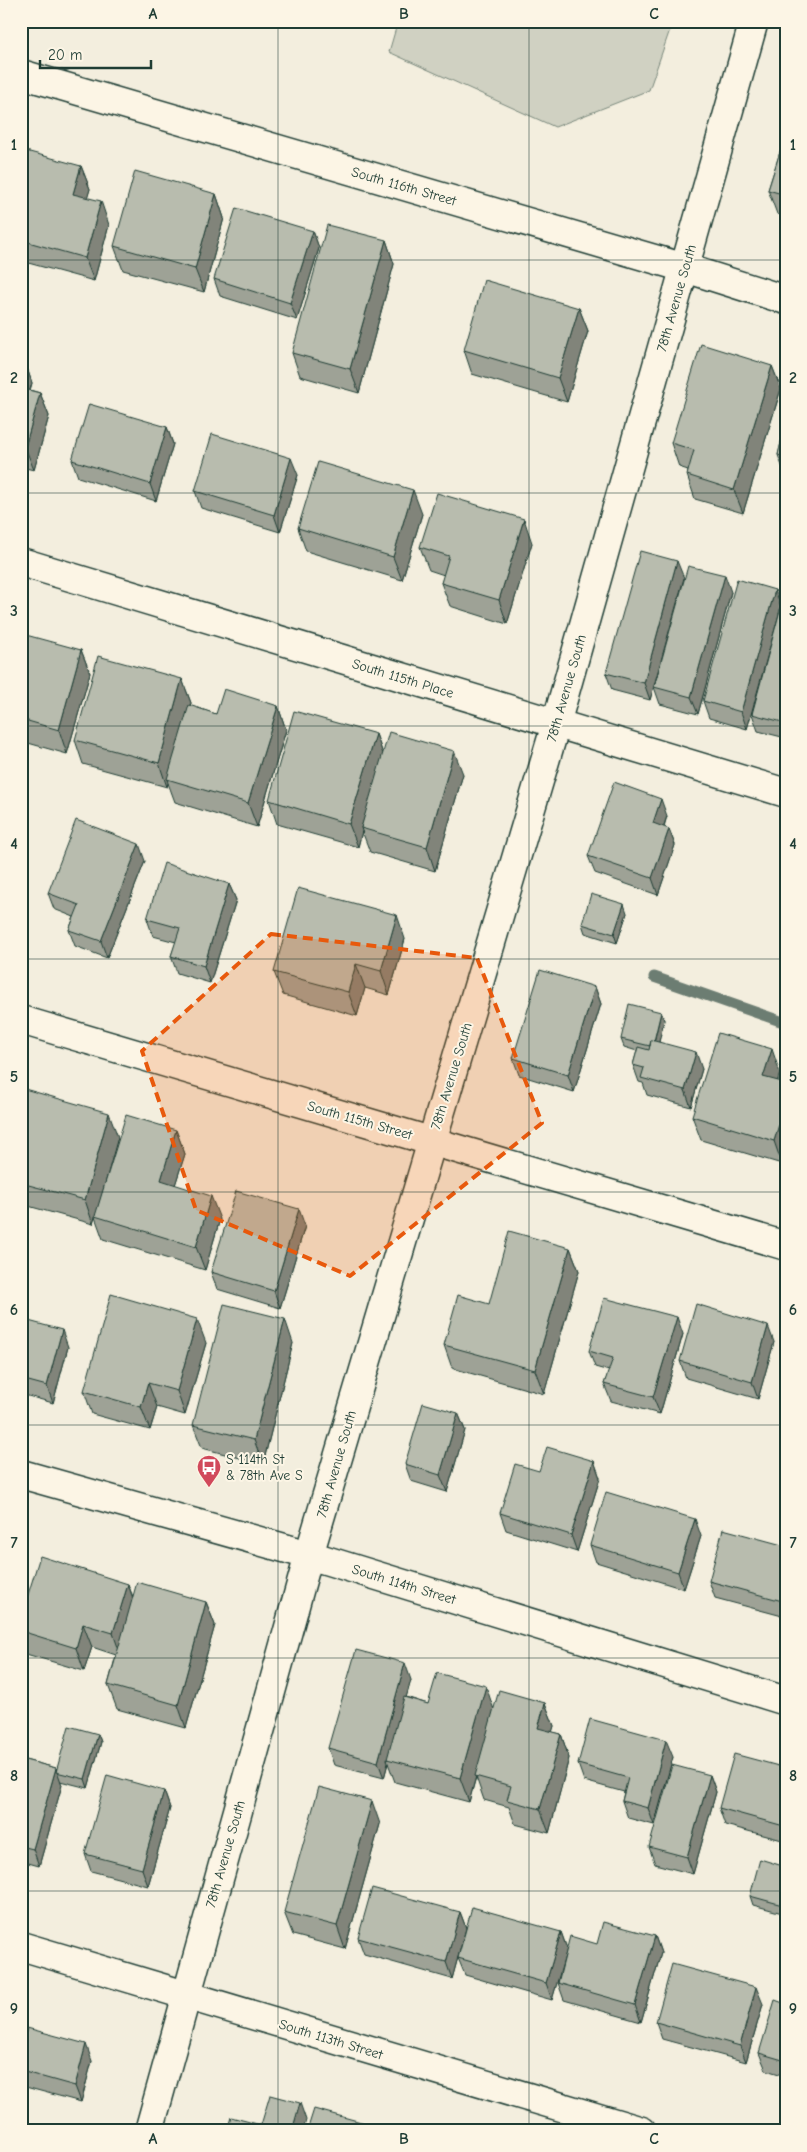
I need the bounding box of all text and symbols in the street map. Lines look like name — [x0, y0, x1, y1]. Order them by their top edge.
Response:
text: A — [149, 5, 158, 23]
text: B — [399, 5, 409, 23]
text: C — [649, 5, 659, 23]
scale bar — [40, 38, 151, 70]
text: 20 m — [48, 46, 82, 64]
text: 1 — [11, 136, 17, 154]
text: 1 — [790, 136, 796, 154]
street label: South 116th Street — [349, 163, 459, 210]
street label: 78th Avenue South — [653, 242, 700, 354]
text: 2 — [10, 369, 18, 387]
text: 2 — [789, 369, 797, 387]
text: 3 — [10, 602, 18, 620]
text: 3 — [789, 602, 797, 620]
street label: 78th Avenue South — [543, 632, 590, 744]
street label: South 115th Place — [350, 655, 456, 702]
text: 4 — [10, 835, 18, 853]
text: 4 — [789, 835, 797, 853]
street label: 78th Avenue South — [427, 1021, 476, 1132]
text: 5 — [10, 1068, 18, 1086]
text: 5 — [789, 1068, 797, 1086]
street label: South 115th Street — [305, 1097, 415, 1144]
text: 6 — [10, 1301, 18, 1319]
text: 6 — [789, 1301, 797, 1319]
street label: 78th Avenue South — [313, 1408, 360, 1520]
place label: S 114th St & 78th Ave S — [226, 1451, 303, 1484]
bus stop icon: S 114th St & 78th Ave S — [196, 1454, 222, 1488]
text: 7 — [10, 1534, 18, 1552]
text: 7 — [789, 1534, 797, 1552]
street label: South 114th Street — [350, 1561, 459, 1609]
text: 8 — [10, 1767, 18, 1785]
text: 8 — [789, 1767, 797, 1785]
street label: 78th Avenue South — [202, 1798, 249, 1910]
text: 9 — [10, 2000, 18, 2018]
text: 9 — [789, 2000, 797, 2018]
street label: South 113th Street — [277, 2016, 386, 2064]
text: A — [149, 2130, 158, 2148]
text: B — [399, 2130, 409, 2148]
text: C — [649, 2130, 659, 2148]

